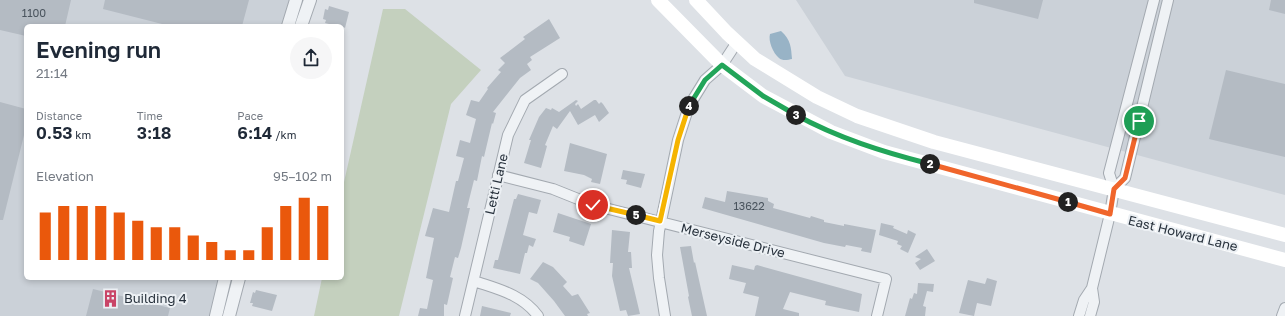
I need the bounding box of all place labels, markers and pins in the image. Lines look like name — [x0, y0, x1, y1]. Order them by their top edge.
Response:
pin: 4 — [679, 96, 699, 116]
pin — [1122, 104, 1156, 138]
pin: 3 — [786, 105, 806, 125]
pin: 2 — [920, 154, 940, 174]
pin — [576, 188, 610, 222]
pin: 1 — [1058, 192, 1078, 212]
pin: 5 — [626, 205, 646, 225]
building icon: Building 4 — [101, 288, 121, 308]
place label: Building 4 — [124, 290, 187, 306]

